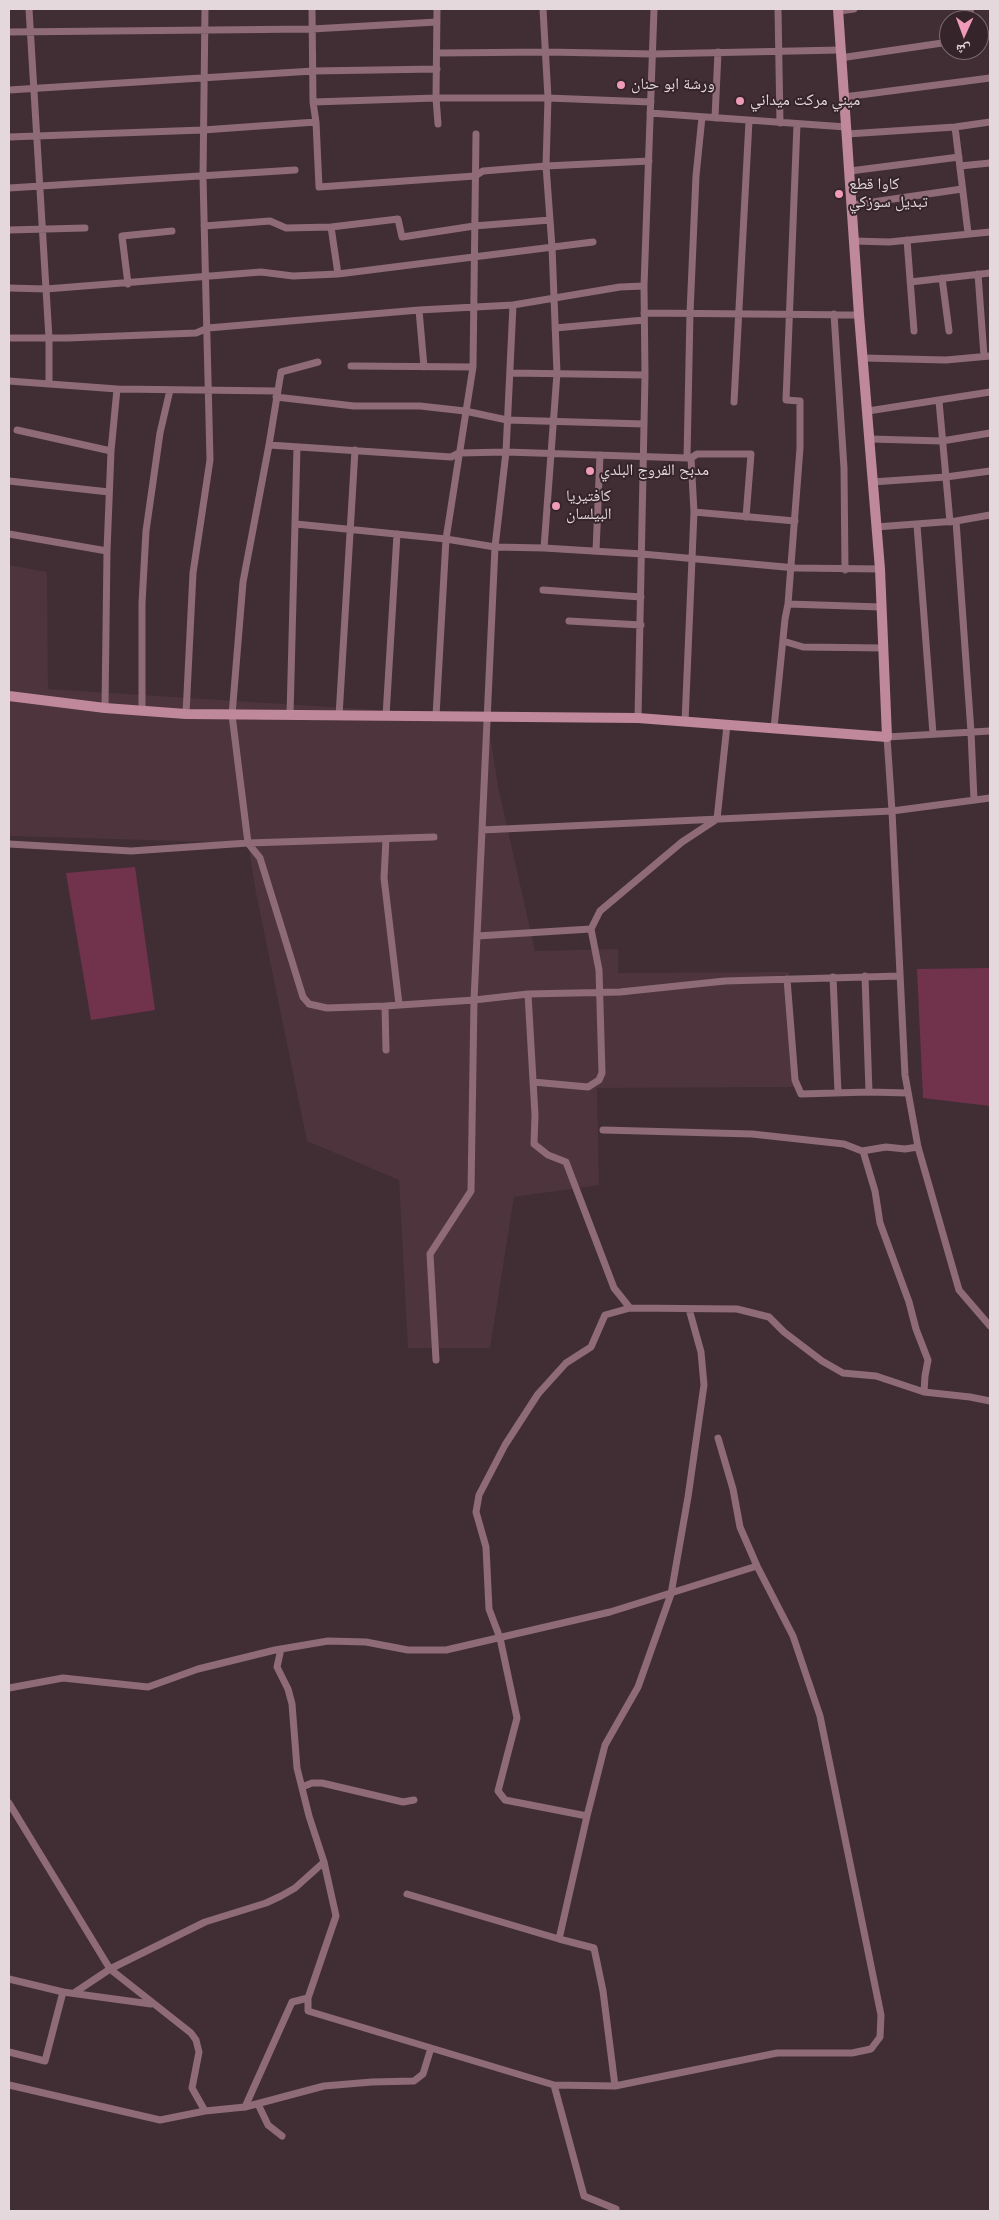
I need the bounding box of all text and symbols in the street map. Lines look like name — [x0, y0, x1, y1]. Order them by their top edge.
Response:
north arrow — [939, 10, 989, 60]
text: ش — [956, 40, 971, 59]
place label: ورشة ابو حنان — [631, 75, 715, 95]
marker: ورشة ابو حنان — [615, 79, 627, 91]
place label: ميني مركت ميداني — [750, 91, 860, 111]
marker: ميني مركت ميداني — [734, 95, 746, 107]
place label: كاوا قطع تبديل سوزكي — [849, 175, 928, 213]
marker: كاوا قطع تبديل سوزكي — [833, 188, 845, 200]
place label: مدبح الفروج البلدي — [600, 461, 709, 481]
marker: مدبح الفروج البلدي — [584, 465, 596, 477]
place label: كافتيريا البيلسان — [566, 487, 612, 525]
marker: كافتيريا البيلسان — [550, 500, 562, 512]

